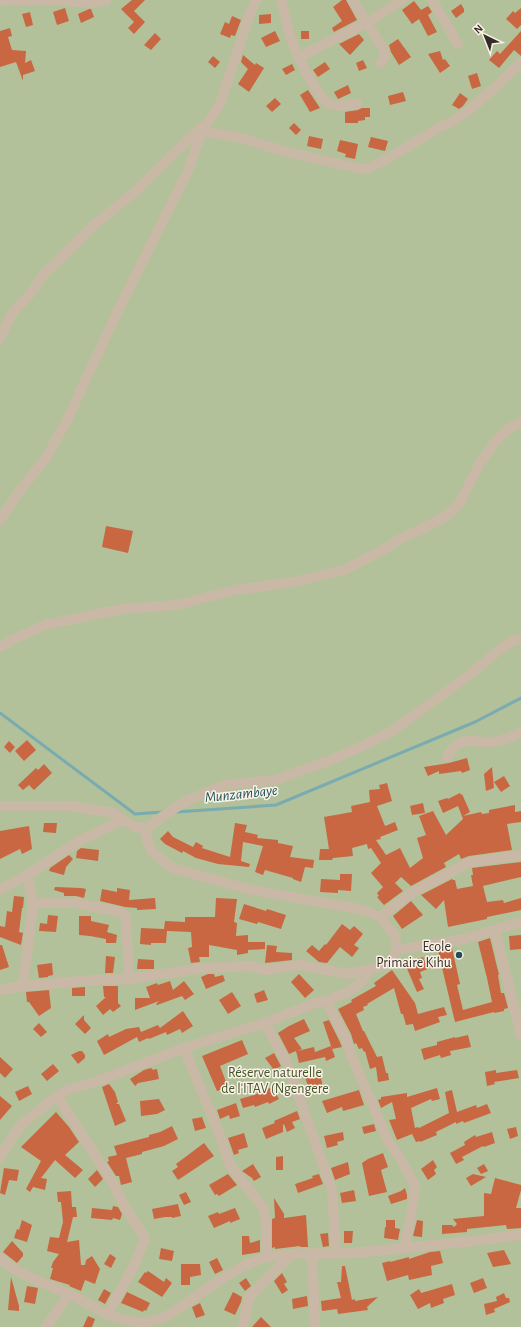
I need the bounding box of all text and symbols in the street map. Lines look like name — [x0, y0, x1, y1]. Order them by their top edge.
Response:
north arrow — [465, 16, 505, 56]
text: N — [472, 22, 485, 36]
water label: Munzambaye — [204, 783, 278, 805]
place label: Ecole Primaire Kihu — [376, 940, 451, 970]
marker: Ecole Primaire Kihu — [454, 950, 464, 960]
park label: Réserve naturelle de l'ITAV (Ngengere — [221, 1066, 329, 1096]

